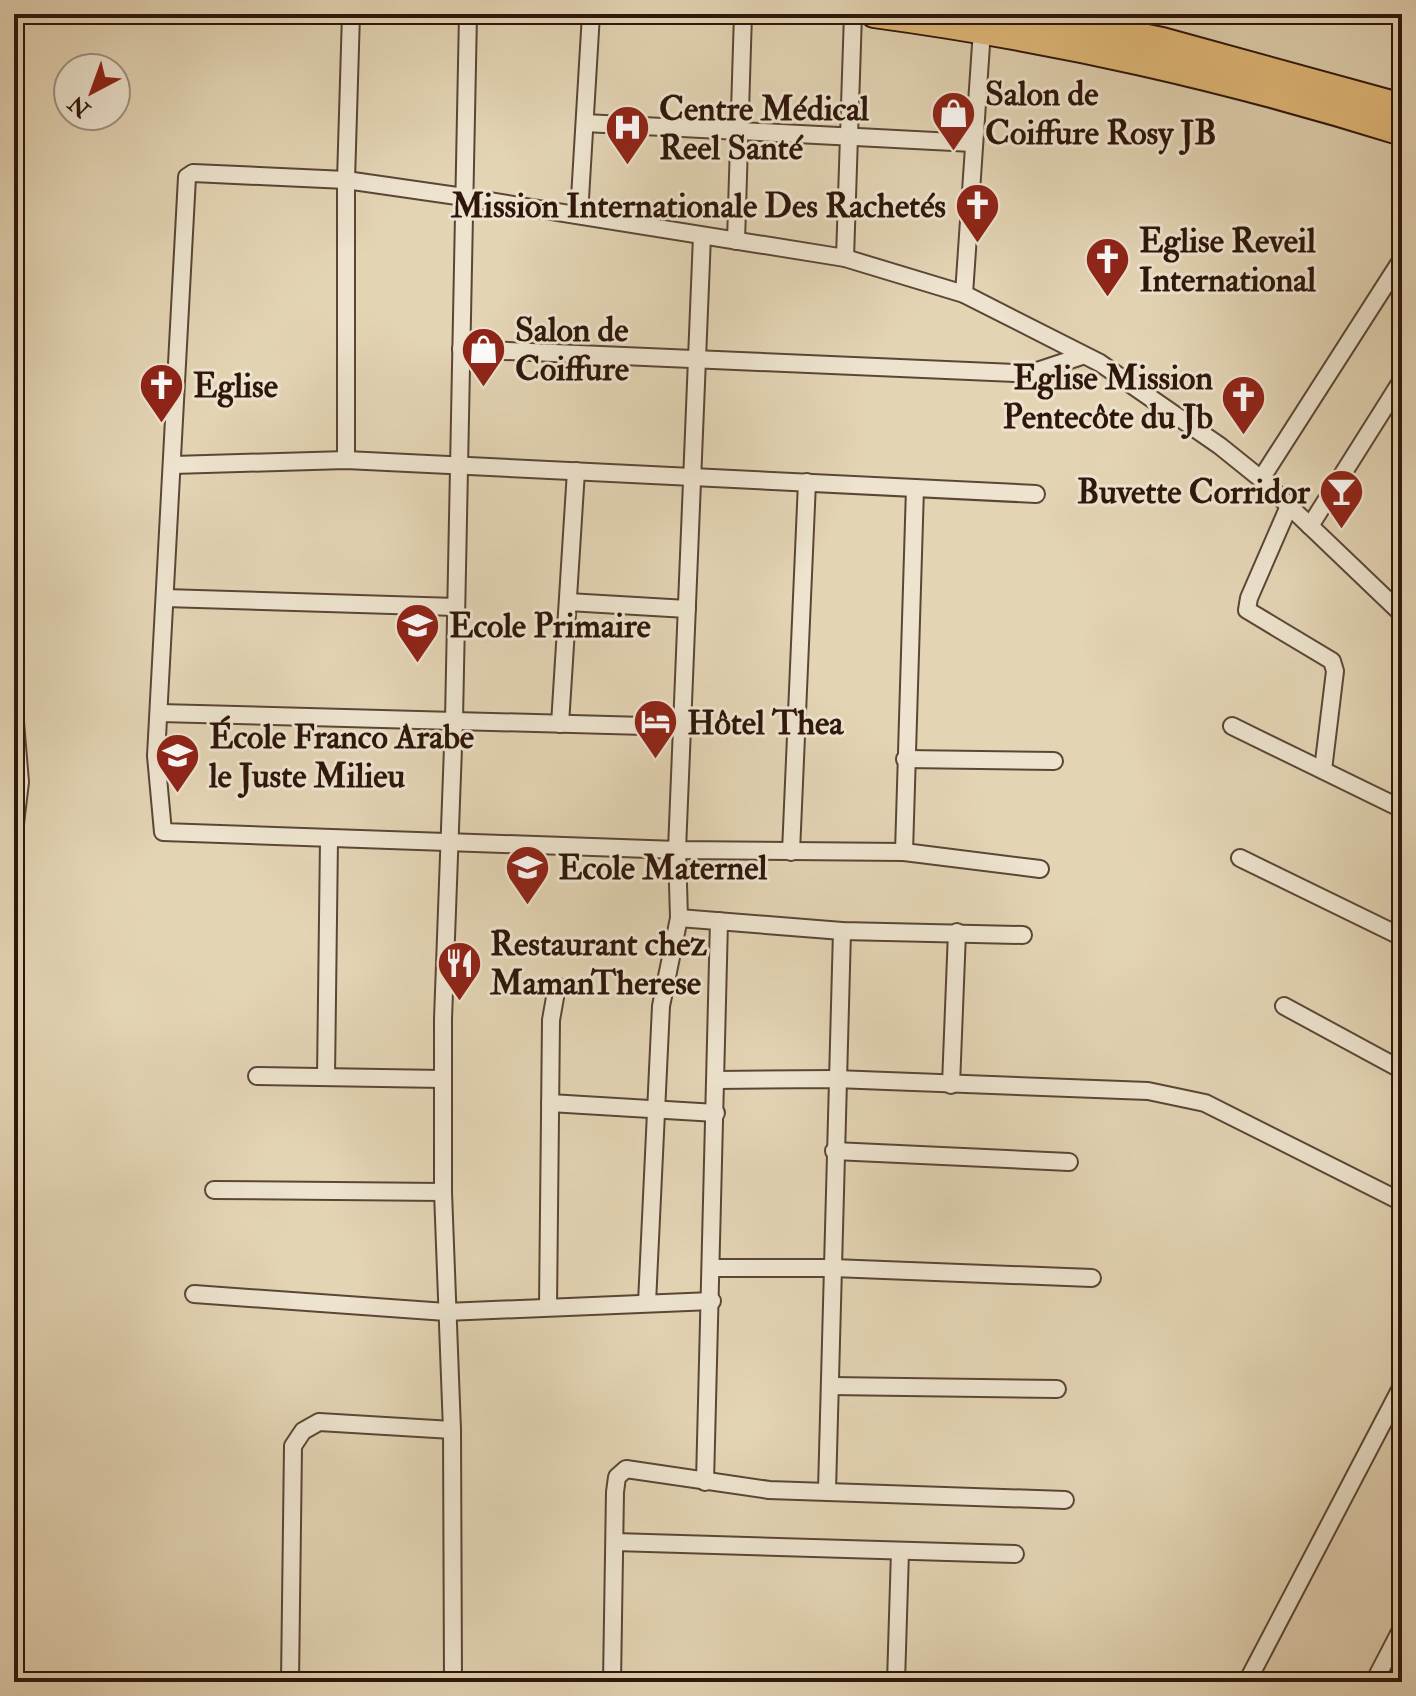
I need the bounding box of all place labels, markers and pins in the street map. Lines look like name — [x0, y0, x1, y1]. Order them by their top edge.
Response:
place label: Salon de Coiffure Rosy JB — [985, 73, 1216, 155]
place label: Centre Médical Reel Santé — [659, 88, 869, 170]
shop icon: Salon de Coiffure Rosy JB — [930, 89, 978, 152]
hospital icon: Centre Médical Reel Santé — [604, 104, 652, 167]
church icon: Mission Internationale Des Rachetés — [953, 181, 1001, 244]
place label: Mission Internationale Des Rachetés — [450, 185, 946, 228]
place label: Eglise Reveil International — [1139, 220, 1316, 302]
church icon: Eglise Reveil International — [1084, 236, 1132, 299]
place label: Salon de Coiffure — [515, 309, 630, 391]
shop icon: Salon de Coiffure — [460, 325, 508, 388]
place label: Eglise Mission Pentecôte du Jb — [1003, 357, 1213, 439]
church icon: Eglise — [138, 361, 186, 424]
place label: Eglise — [193, 365, 279, 408]
church icon: Eglise Mission Pentecôte du Jb — [1220, 373, 1268, 436]
bar icon: Buvette Corridor — [1317, 467, 1365, 530]
place label: Buvette Corridor — [1077, 471, 1311, 514]
school or university icon: Ecole Primaire — [394, 601, 442, 664]
place label: Ecole Primaire — [449, 605, 652, 648]
hotel icon: Hôtel Thea — [632, 698, 680, 761]
place label: Hôtel Thea — [687, 702, 844, 745]
place label: École Franco Arabe le Juste Milieu — [208, 715, 475, 798]
school or university icon: École Franco Arabe le Juste Milieu — [154, 732, 202, 795]
school or university icon: Ecole Maternel — [503, 843, 551, 906]
place label: Ecole Maternel — [558, 847, 768, 890]
place label: Restaurant chez MamanTherese — [489, 923, 707, 1005]
restaurant icon: Restaurant chez MamanTherese — [435, 939, 483, 1002]

